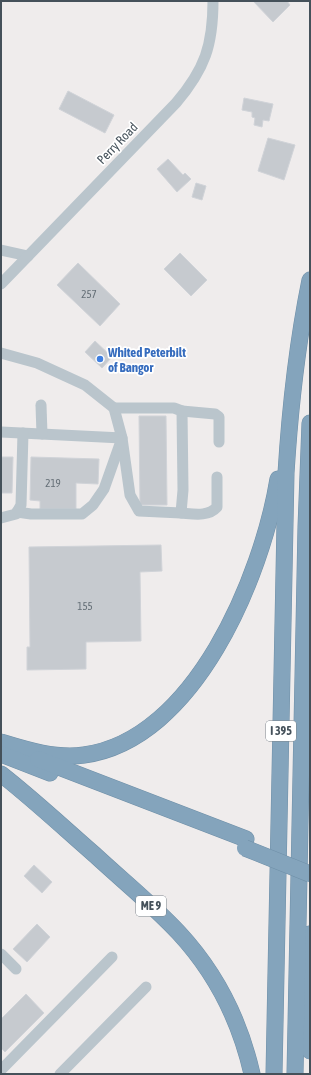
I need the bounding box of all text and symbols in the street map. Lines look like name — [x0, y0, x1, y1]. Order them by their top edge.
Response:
street label: Perry Road — [94, 120, 141, 167]
house number: 257 — [81, 288, 97, 300]
place label: Whited Peterbilt of Bangor — [107, 345, 186, 375]
marker: Whited Peterbilt of Bangor — [95, 354, 105, 364]
house number: 219 — [45, 477, 61, 489]
house number: 155 — [77, 600, 93, 612]
road number: I 395 — [266, 721, 296, 741]
road number: ME 9 — [136, 896, 166, 916]

